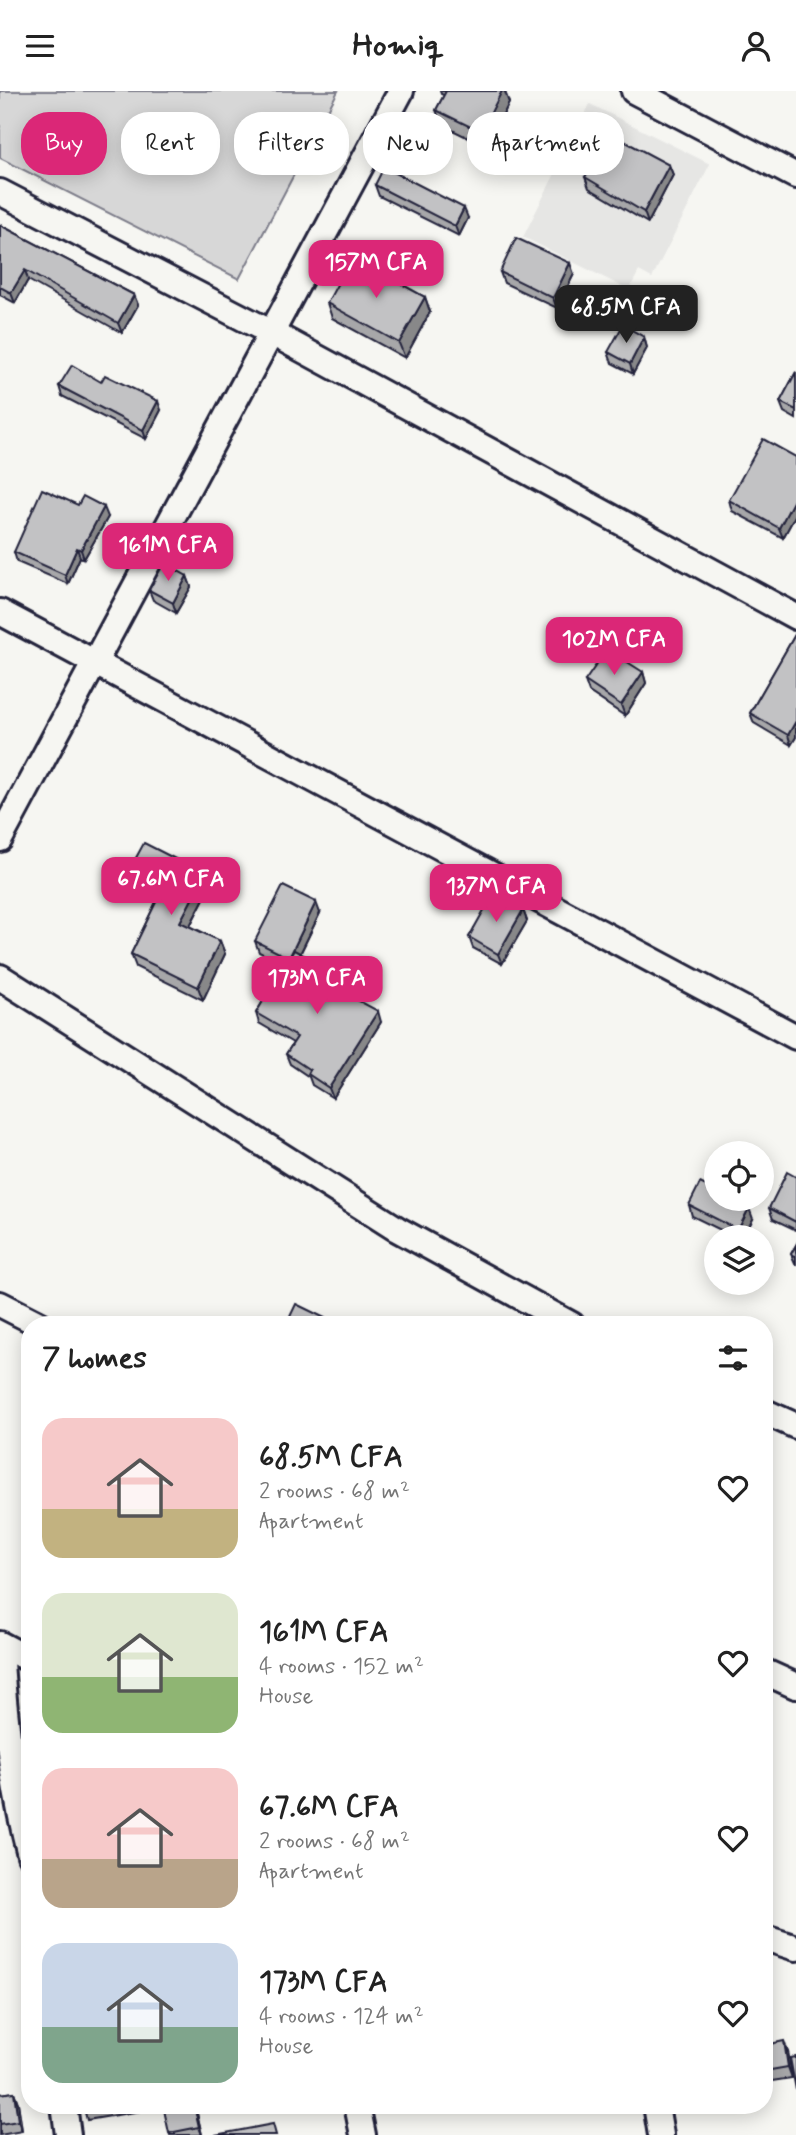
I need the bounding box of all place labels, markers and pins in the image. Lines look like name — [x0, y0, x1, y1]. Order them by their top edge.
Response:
pin: 157M CFA — [304, 241, 448, 300]
pin: 68.5M CFA — [546, 285, 706, 345]
pin: 161M CFA — [96, 524, 240, 583]
pin: 102M CFA — [542, 617, 686, 677]
pin: 67.6M CFA — [91, 857, 251, 917]
pin: 137M CFA — [424, 865, 568, 924]
pin: 173M CFA — [245, 957, 389, 1016]

